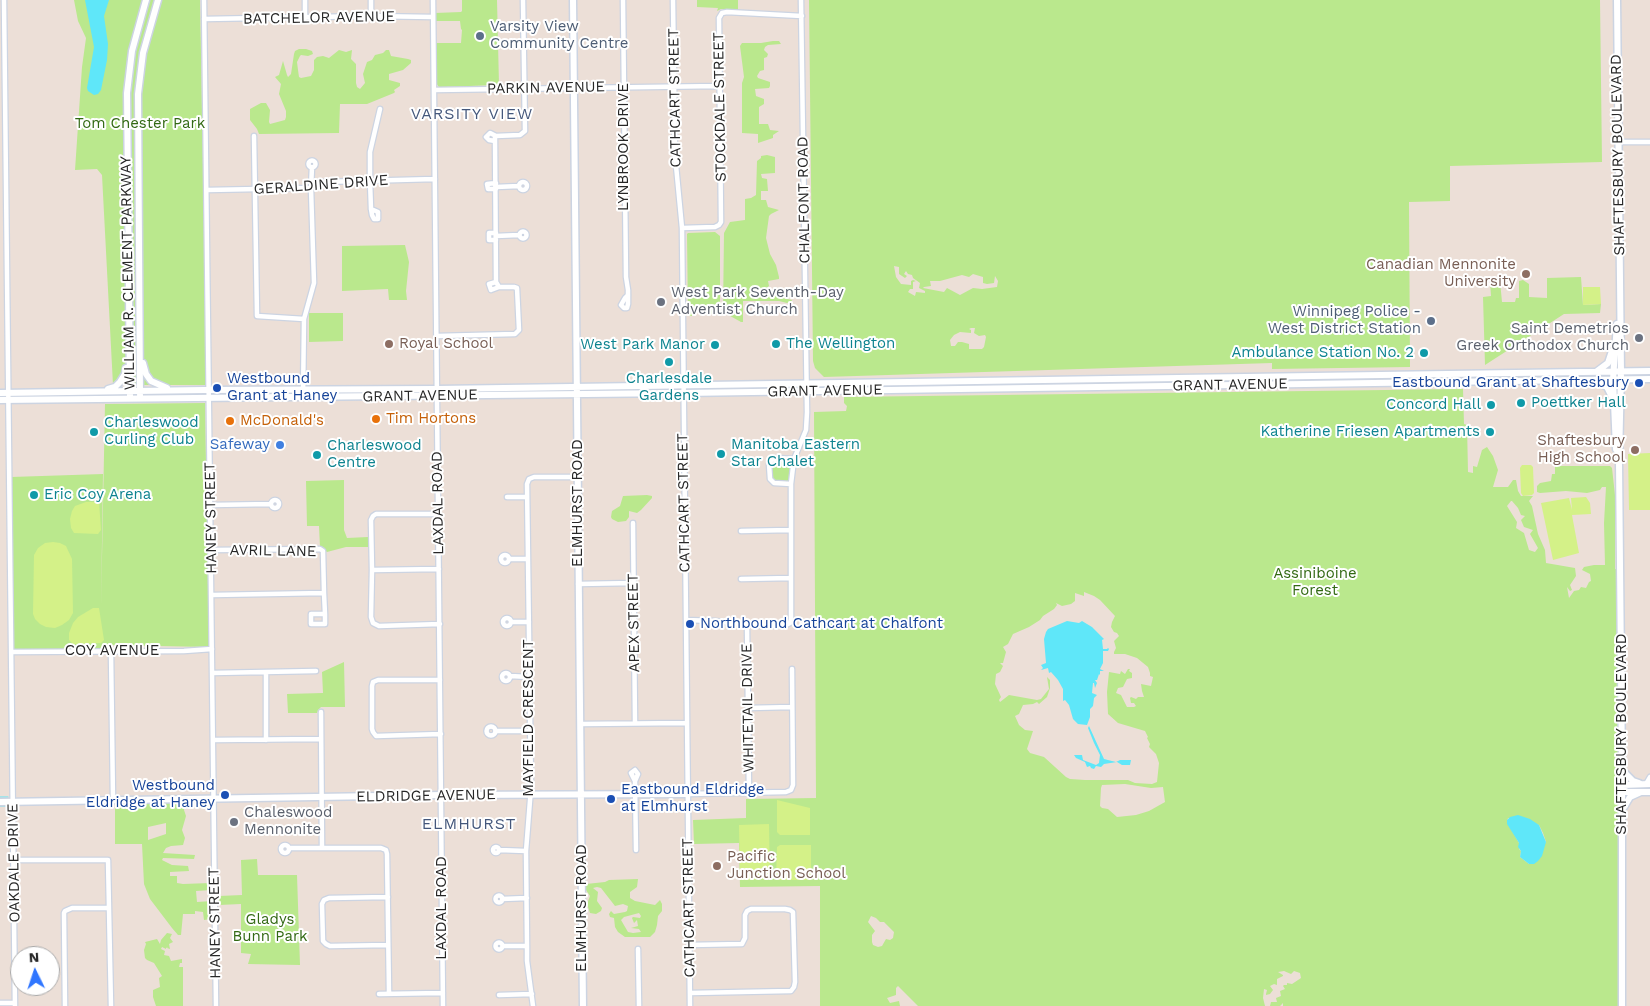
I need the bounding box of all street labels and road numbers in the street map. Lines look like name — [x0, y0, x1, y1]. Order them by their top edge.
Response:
street label: BATCHELOR AVENUE — [243, 8, 395, 28]
street label: CATHCART STREET — [665, 28, 685, 168]
street label: STOCKDALE STREET — [710, 32, 730, 182]
street label: SHAFTESBURY BOULEVARD — [1607, 54, 1629, 256]
street label: PARKIN AVENUE — [487, 78, 605, 98]
street label: LYNBROOK DRIVE — [615, 83, 633, 211]
street label: CHALFONT ROAD — [794, 136, 814, 264]
street label: WILLIAM R. CLEMENT PARKWAY — [117, 156, 139, 390]
street label: GERALDINE DRIVE — [253, 171, 389, 199]
street label: GRANT AVENUE — [1172, 375, 1288, 395]
street label: GRANT AVENUE — [767, 381, 883, 401]
street label: GRANT AVENUE — [362, 386, 478, 406]
street label: CATHCART STREET — [674, 433, 694, 573]
street label: ELMHURST ROAD — [569, 439, 587, 567]
street label: LAXDAL ROAD — [428, 451, 448, 555]
street label: HANEY STREET — [201, 462, 221, 574]
street label: AVRIL LANE — [230, 541, 316, 561]
street label: APEX STREET — [624, 573, 644, 673]
street label: SHAFTESBURY BOULEVARD — [1613, 633, 1631, 835]
street label: MAYFIELD CRESCENT — [520, 639, 538, 797]
street label: COY AVENUE — [65, 642, 159, 660]
street label: WHITETAIL DRIVE — [738, 643, 758, 773]
street label: ELDRIDGE AVENUE — [356, 786, 496, 806]
street label: OAKDALE DRIVE — [4, 803, 24, 923]
street label: CATHCART STREET — [679, 838, 699, 978]
street label: ELMHURST ROAD — [573, 844, 591, 972]
street label: LAXDAL ROAD — [433, 856, 451, 960]
street label: HANEY STREET — [205, 867, 225, 979]

